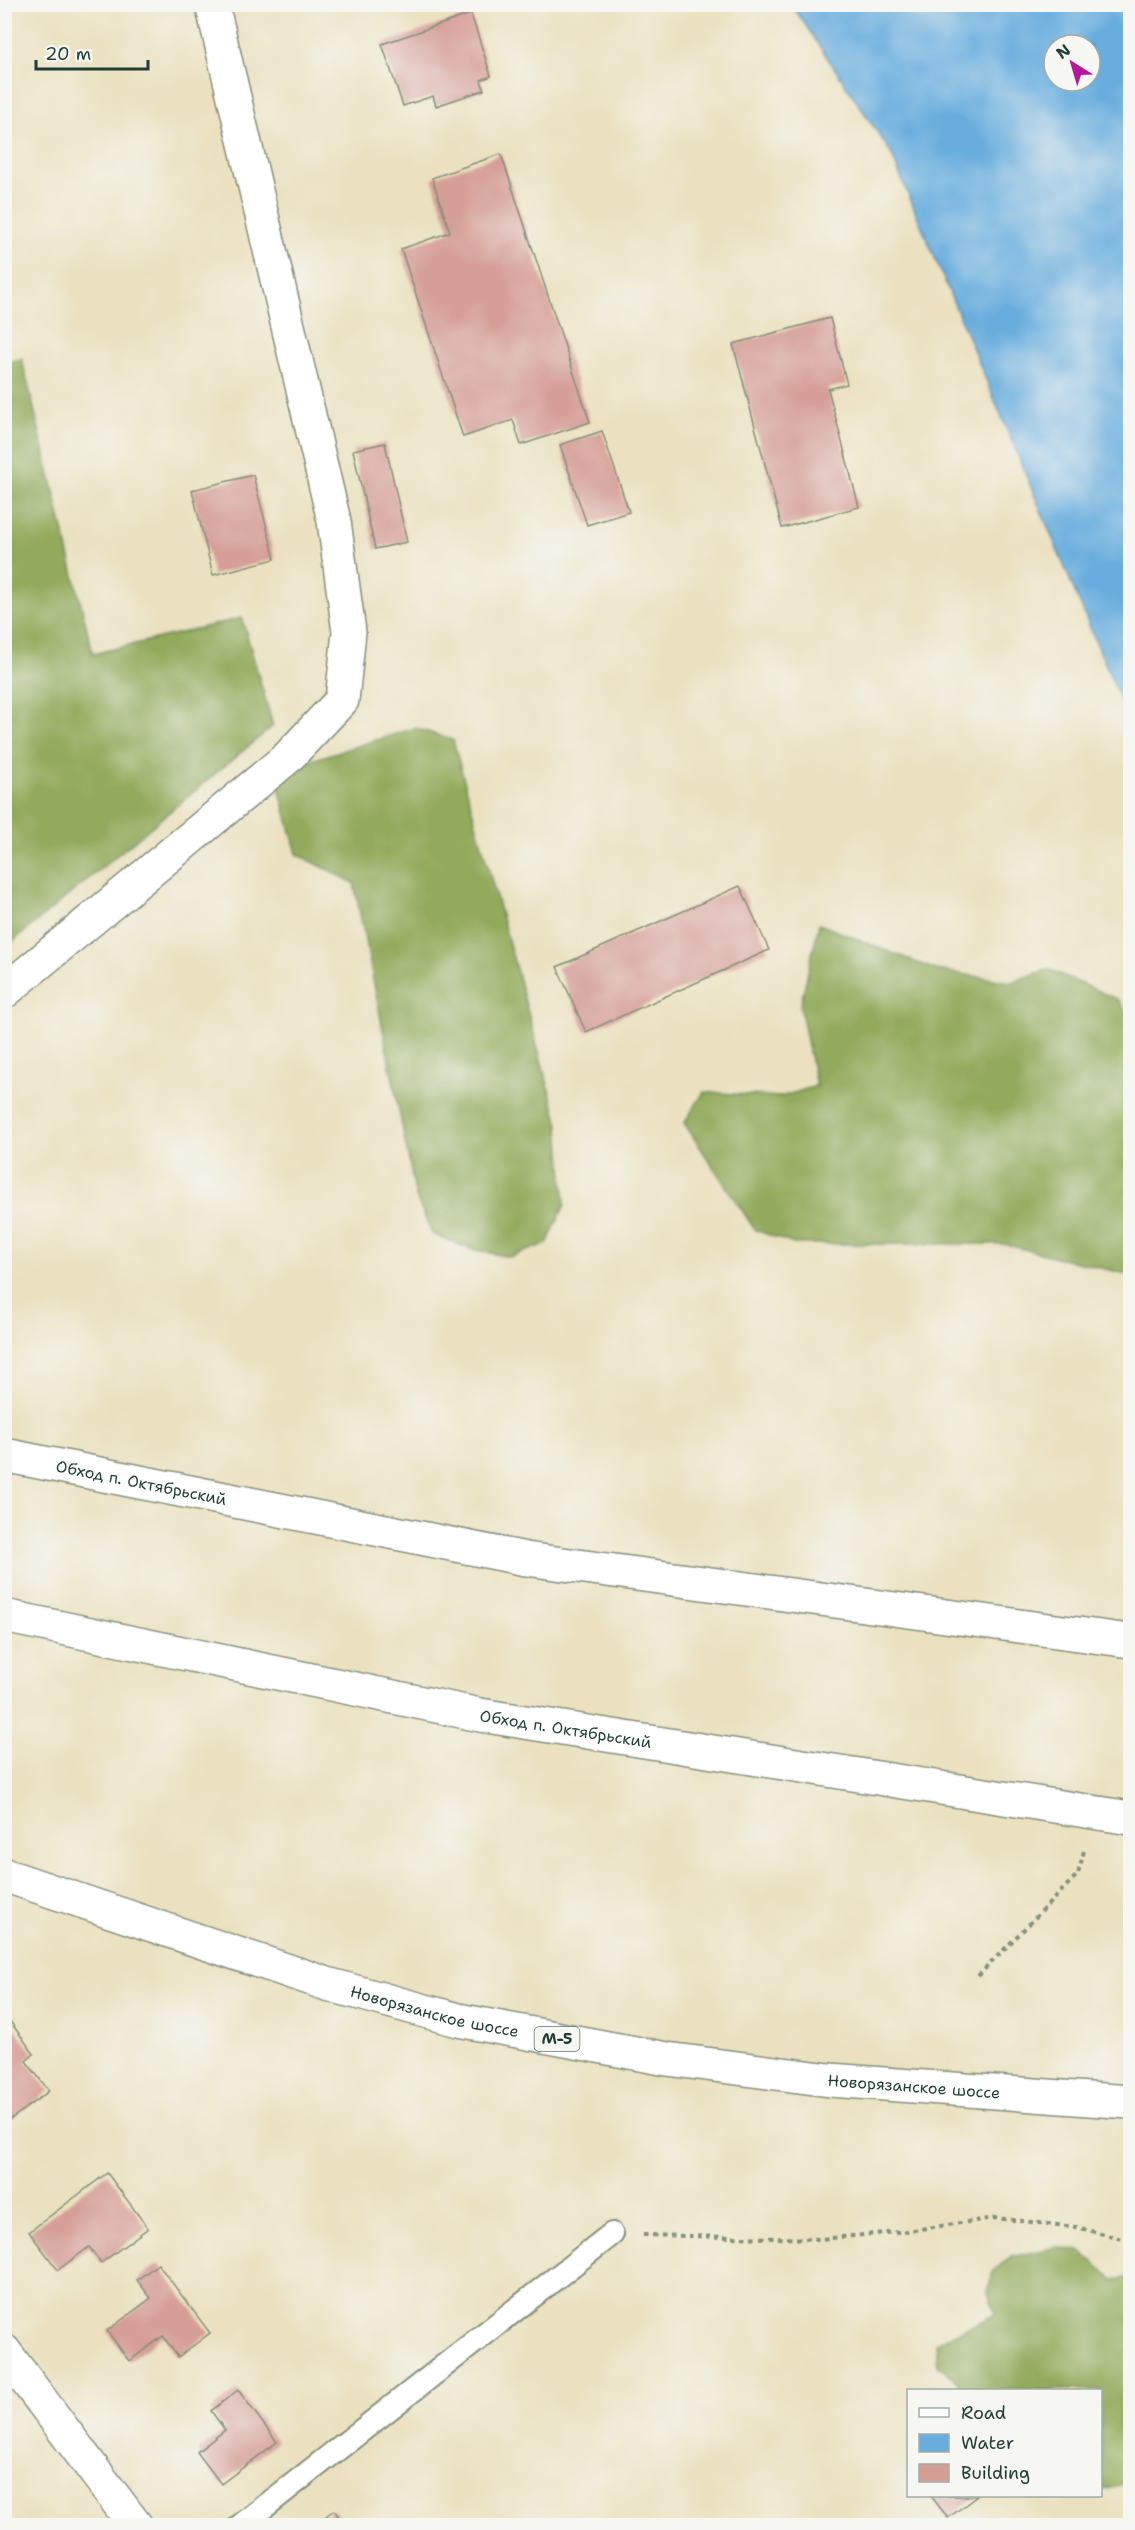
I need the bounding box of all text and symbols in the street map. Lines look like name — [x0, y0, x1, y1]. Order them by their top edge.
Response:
scale bar — [36, 33, 148, 71]
north arrow — [1042, 33, 1102, 93]
text: N — [1052, 39, 1075, 64]
text: 20 m — [45, 42, 91, 66]
street label: Обход п. Октябрьский — [54, 1456, 228, 1510]
street label: Обход п. Октябрьский — [478, 1705, 653, 1753]
street label: Новорязанское шоссе — [348, 1981, 521, 2042]
road number: М-5 — [534, 2027, 580, 2051]
street label: Новорязанское шоссе — [827, 2070, 1001, 2103]
legend — [907, 2389, 1102, 2497]
text: Road — [961, 2401, 1006, 2425]
text: Water — [961, 2431, 1014, 2455]
text: Building — [961, 2461, 1030, 2485]

